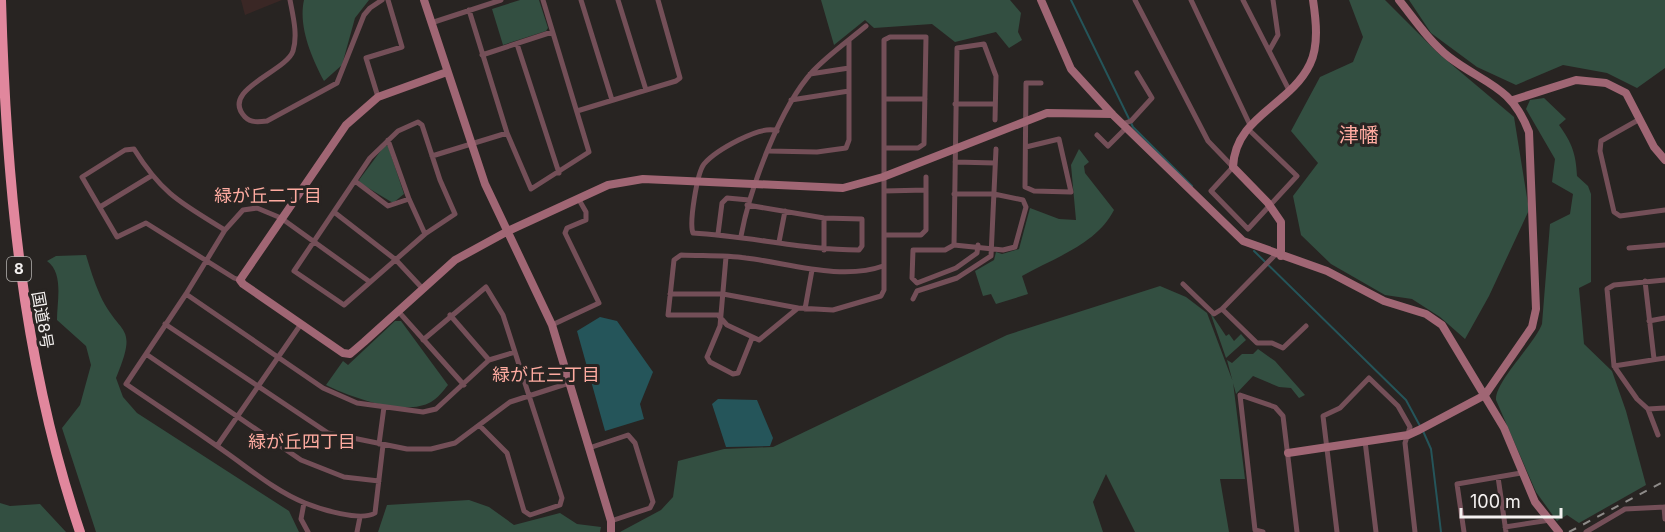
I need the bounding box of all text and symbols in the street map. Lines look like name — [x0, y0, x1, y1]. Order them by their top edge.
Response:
district label: 津幡 — [1339, 123, 1379, 147]
district label: 緑が丘二丁目 — [214, 185, 322, 206]
road number: 8 — [7, 257, 31, 281]
street label: 国道8号 — [28, 290, 58, 350]
district label: 緑が丘三丁目 — [492, 364, 600, 385]
district label: 緑が丘四丁目 — [248, 431, 356, 452]
scale bar — [1461, 481, 1562, 519]
text: 100 m — [1470, 491, 1521, 512]

